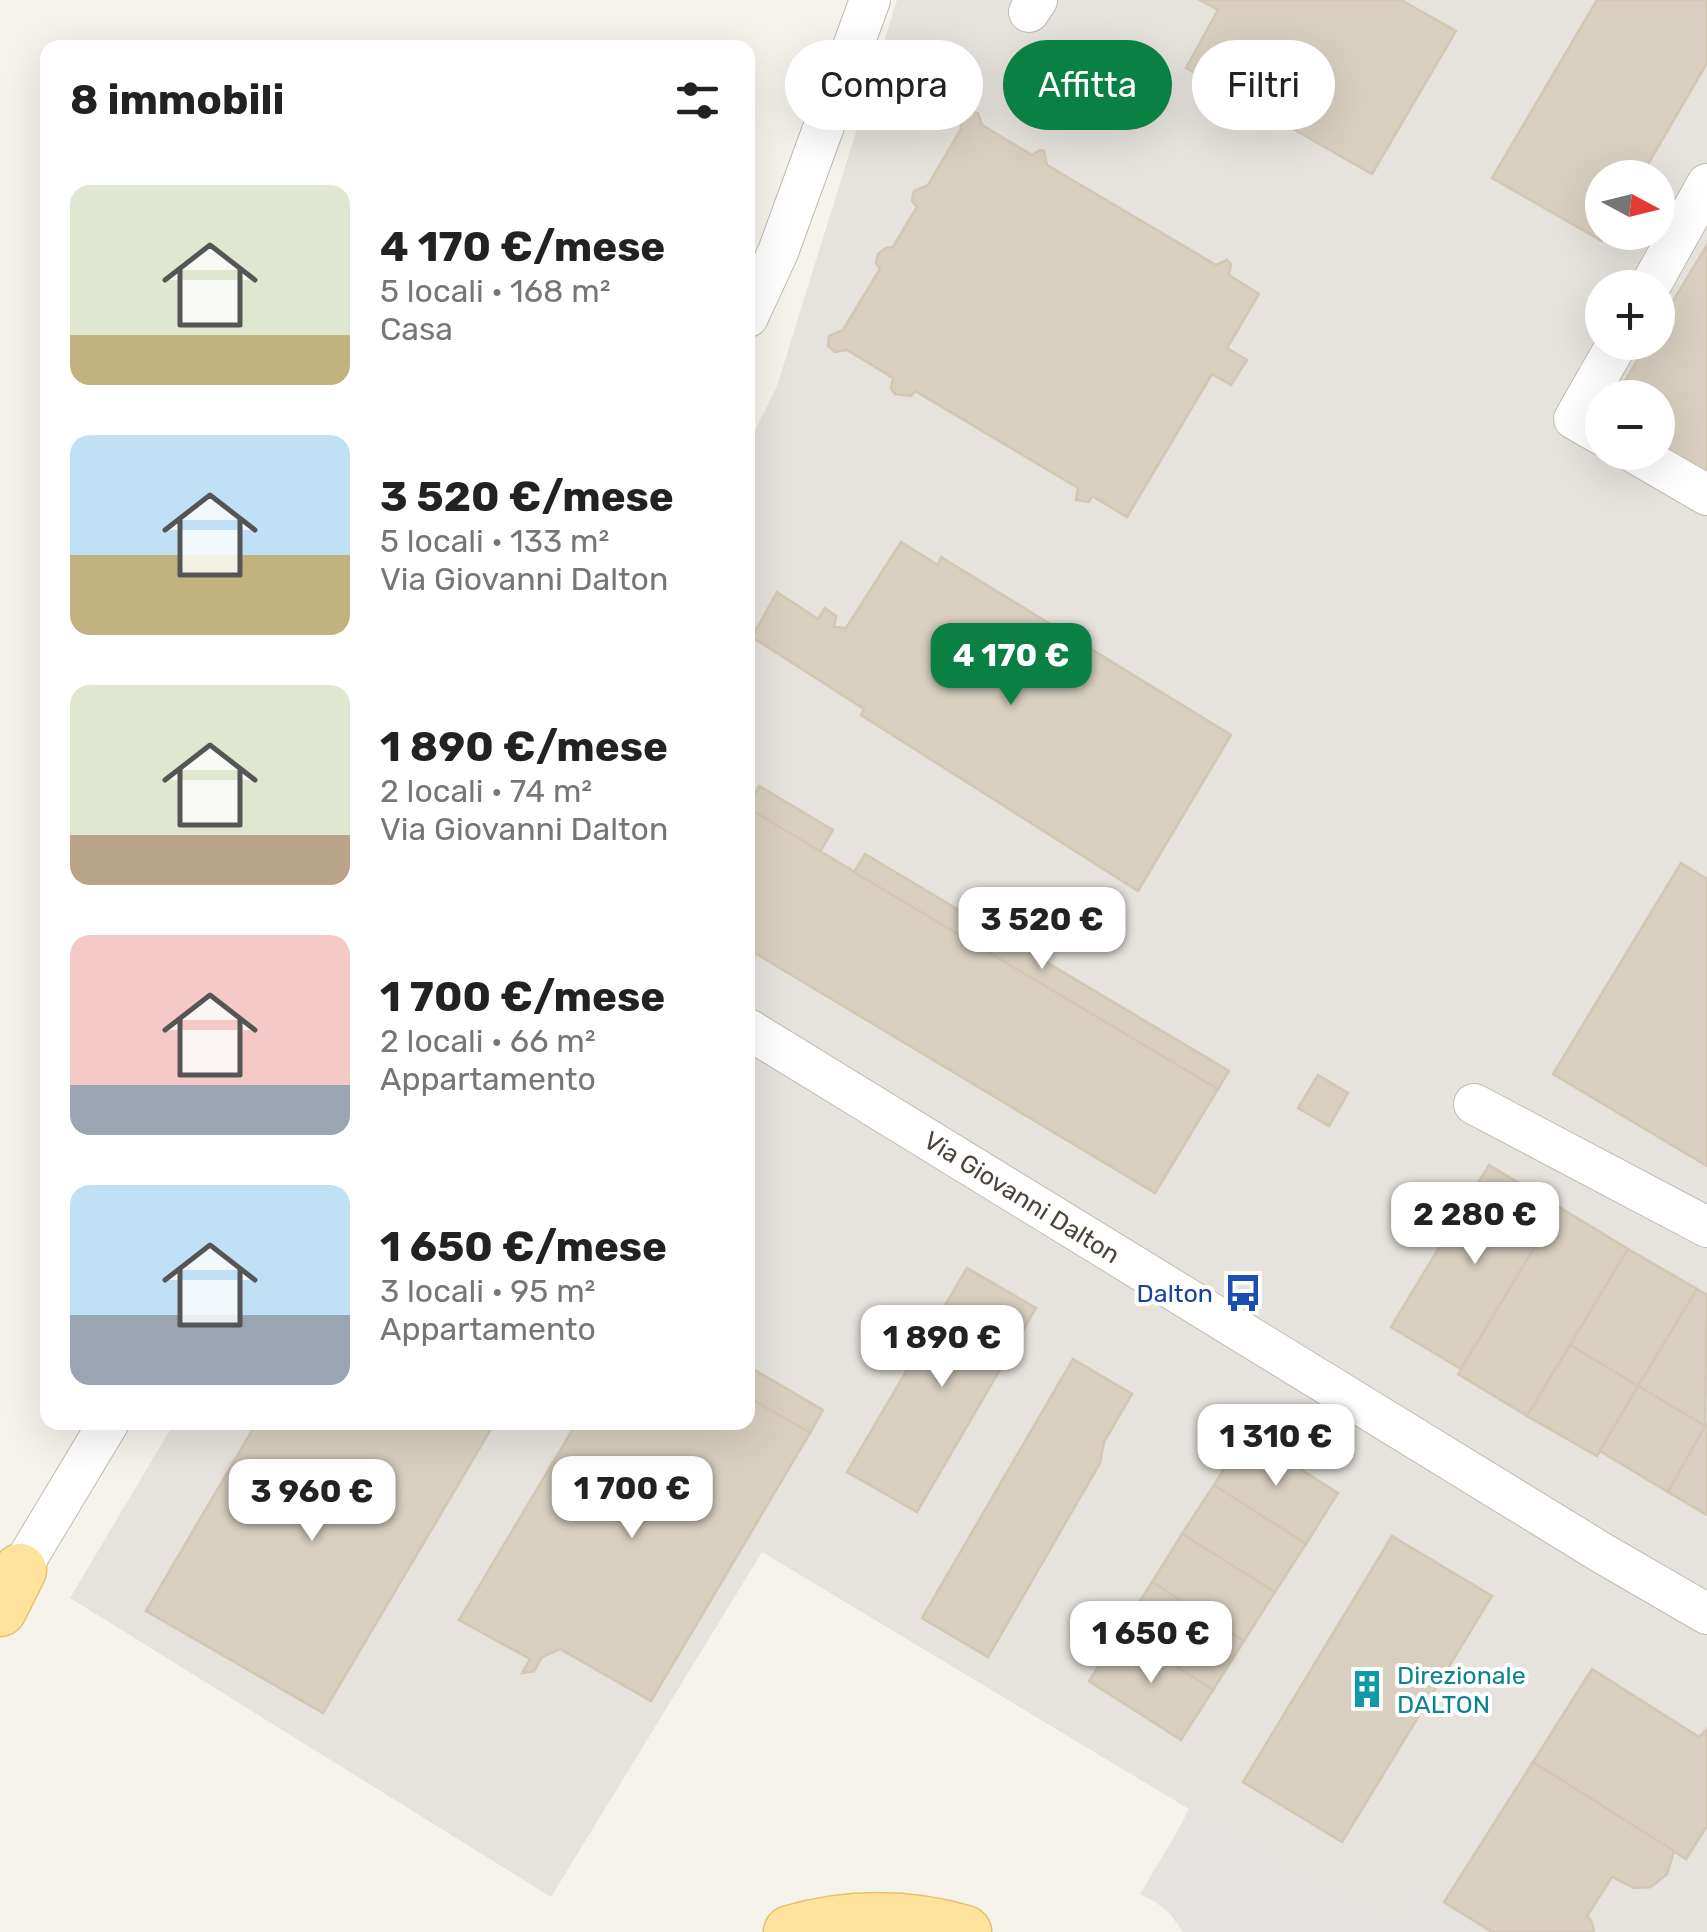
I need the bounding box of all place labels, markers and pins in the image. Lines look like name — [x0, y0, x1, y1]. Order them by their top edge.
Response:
pin: 4 170 € — [919, 623, 1103, 708]
pin: 3 520 € — [950, 887, 1134, 972]
pin: 2 280 € — [1383, 1182, 1567, 1267]
bus stop icon: Dalton — [1222, 1272, 1264, 1314]
place label: Dalton — [1137, 1279, 1213, 1308]
pin: 1 890 € — [850, 1305, 1034, 1390]
pin: 1 310 € — [1184, 1404, 1368, 1489]
pin: 1 700 € — [540, 1456, 724, 1541]
pin: 3 960 € — [220, 1459, 404, 1544]
pin: 1 650 € — [1059, 1601, 1243, 1686]
place label: Direzionale DALTON — [1397, 1661, 1526, 1719]
building icon: Direzionale DALTON — [1346, 1668, 1388, 1710]

